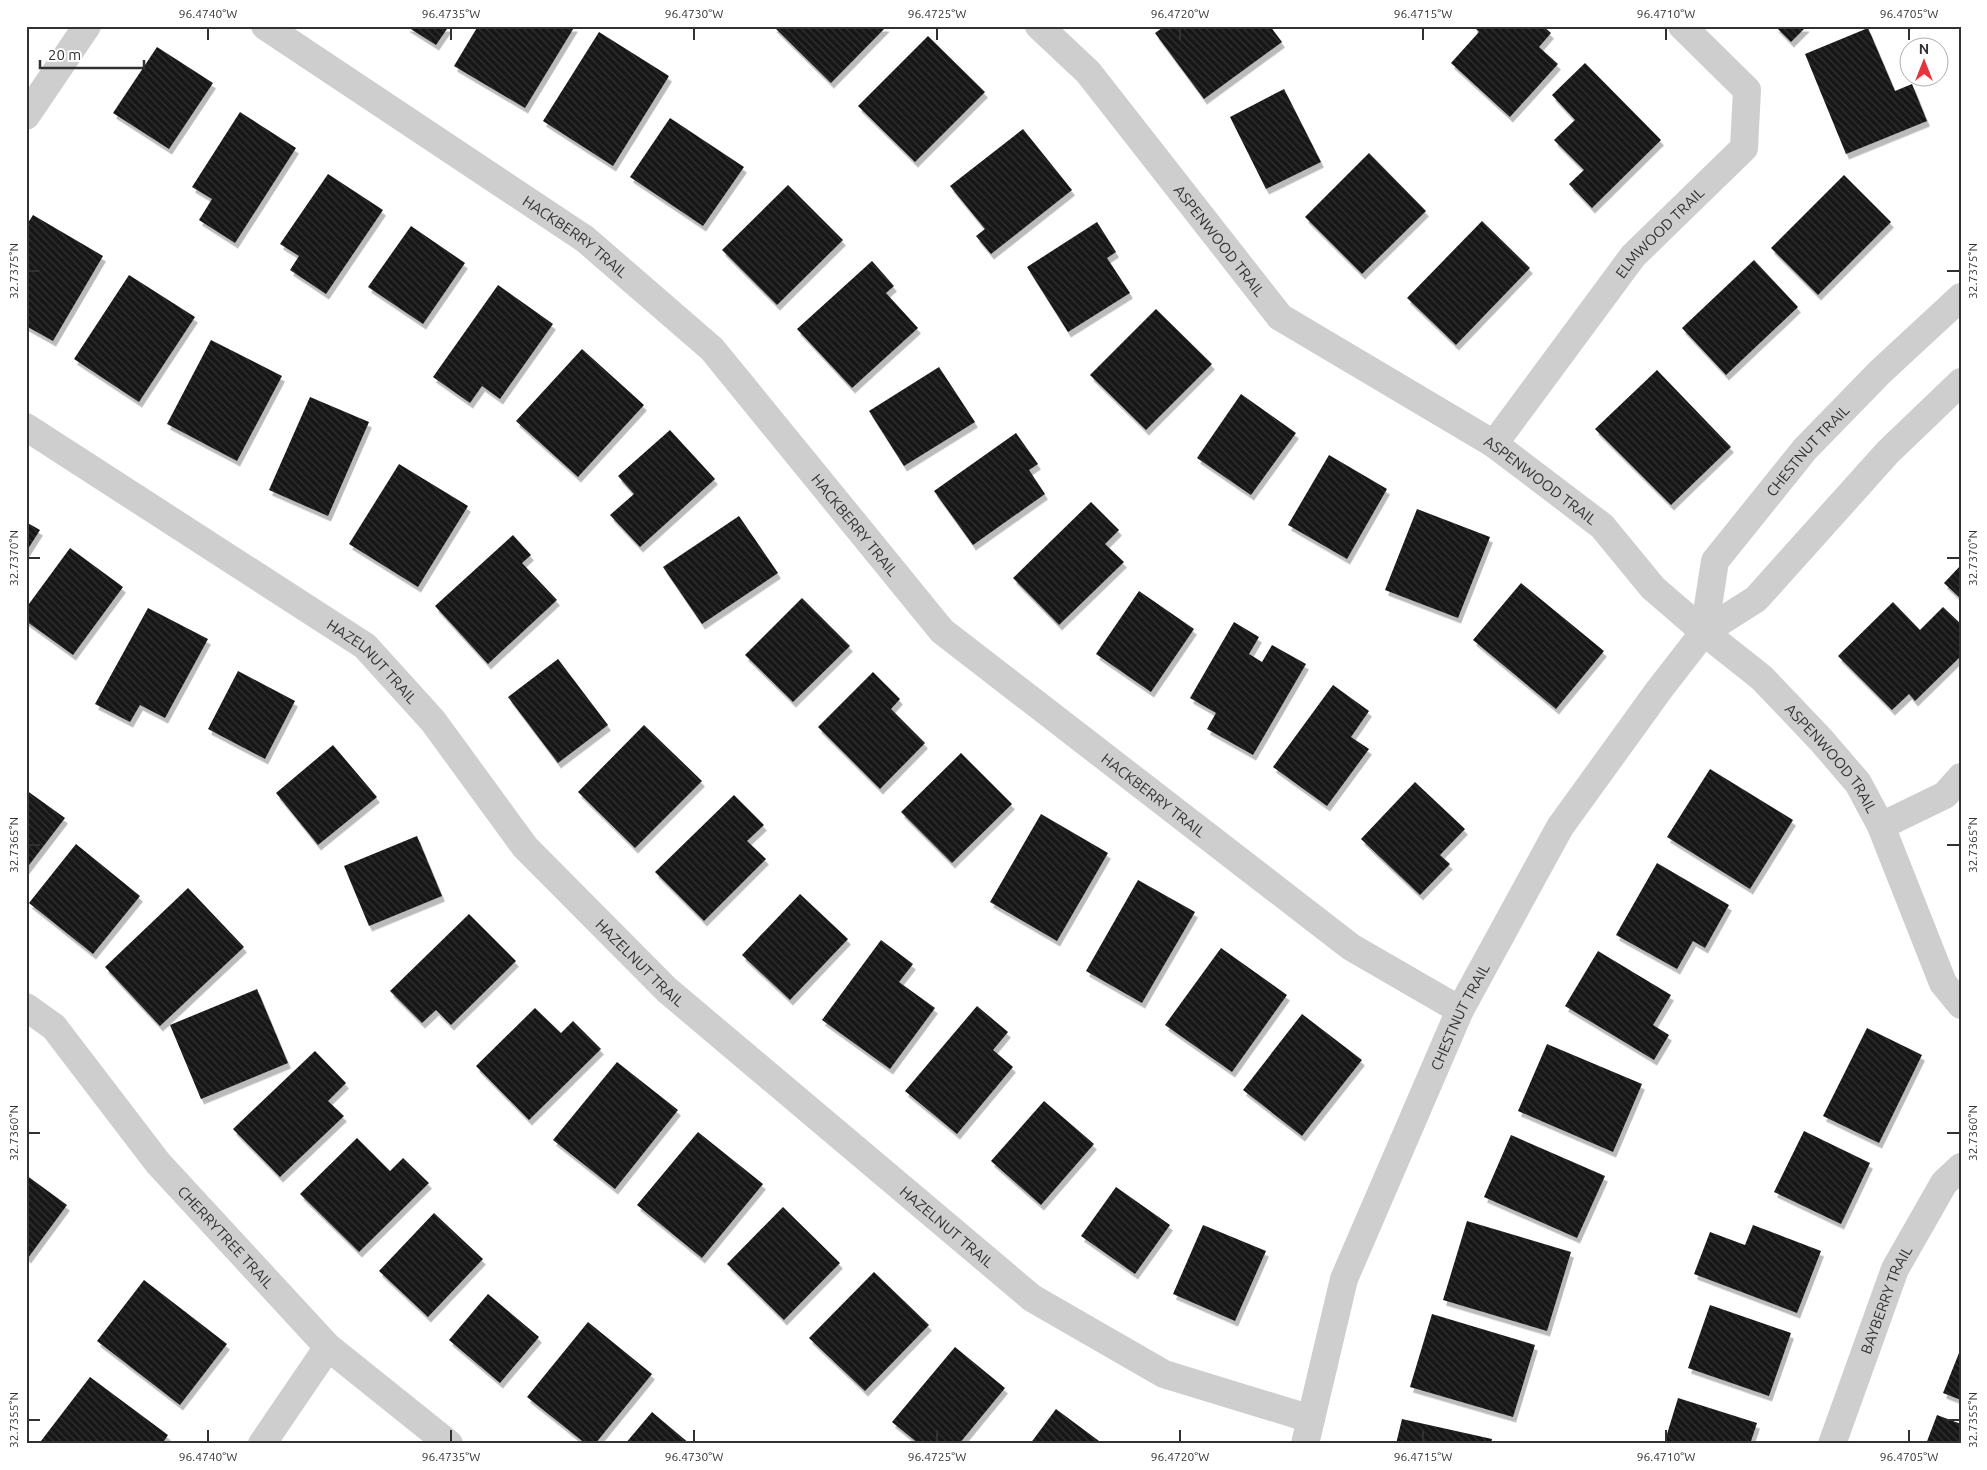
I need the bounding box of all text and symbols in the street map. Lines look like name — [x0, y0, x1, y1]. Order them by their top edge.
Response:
text: 96.4740°W — [179, 7, 237, 20]
text: 96.4735°W — [422, 7, 480, 20]
text: 96.4730°W — [665, 7, 723, 20]
text: 96.4725°W — [908, 7, 966, 20]
text: 96.4720°W — [1151, 7, 1209, 20]
text: 96.4715°W — [1394, 7, 1452, 20]
text: 96.4710°W — [1637, 7, 1695, 20]
text: 96.4705°W — [1880, 7, 1938, 20]
scale bar — [40, 38, 144, 70]
north arrow — [1900, 38, 1950, 88]
text: N — [1919, 41, 1929, 57]
text: 20 m — [48, 46, 81, 63]
street label: ASPENWOOD TRAIL — [1171, 181, 1269, 300]
street label: ELMWOOD TRAIL — [1612, 183, 1707, 281]
street label: HACKBERRY TRAIL — [520, 192, 632, 281]
text: 32.7375°N — [7, 243, 20, 299]
text: 32.7375°N — [1966, 243, 1979, 299]
street label: CHESTNUT TRAIL — [1762, 401, 1852, 499]
street label: ASPENWOOD TRAIL — [1481, 432, 1601, 528]
street label: HACKBERRY TRAIL — [809, 470, 902, 579]
text: 32.7370°N — [7, 530, 20, 586]
text: 32.7370°N — [1966, 530, 1979, 586]
street label: HAZELNUT TRAIL — [324, 615, 421, 707]
street label: ASPENWOOD TRAIL — [1782, 700, 1881, 816]
street label: HACKBERRY TRAIL — [1099, 749, 1209, 840]
text: 32.7365°N — [7, 817, 20, 873]
text: 32.7365°N — [1966, 817, 1979, 873]
street label: HAZELNUT TRAIL — [593, 915, 688, 1010]
street label: CHESTNUT TRAIL — [1427, 960, 1492, 1073]
text: 32.7360°N — [7, 1105, 20, 1161]
text: 32.7360°N — [1966, 1105, 1979, 1161]
street label: CHERRYTREE TRAIL — [175, 1182, 278, 1292]
street label: HAZELNUT TRAIL — [897, 1182, 998, 1271]
street label: BAYBERRY TRAIL — [1857, 1242, 1915, 1356]
text: 32.7355°N — [7, 1392, 20, 1448]
text: 32.7355°N — [1966, 1392, 1979, 1448]
text: 96.4740°W — [179, 1450, 237, 1463]
text: 96.4735°W — [422, 1450, 480, 1463]
text: 96.4730°W — [665, 1450, 723, 1463]
text: 96.4725°W — [908, 1450, 966, 1463]
text: 96.4720°W — [1151, 1450, 1209, 1463]
text: 96.4715°W — [1394, 1450, 1452, 1463]
text: 96.4710°W — [1637, 1450, 1695, 1463]
text: 96.4705°W — [1880, 1450, 1938, 1463]

